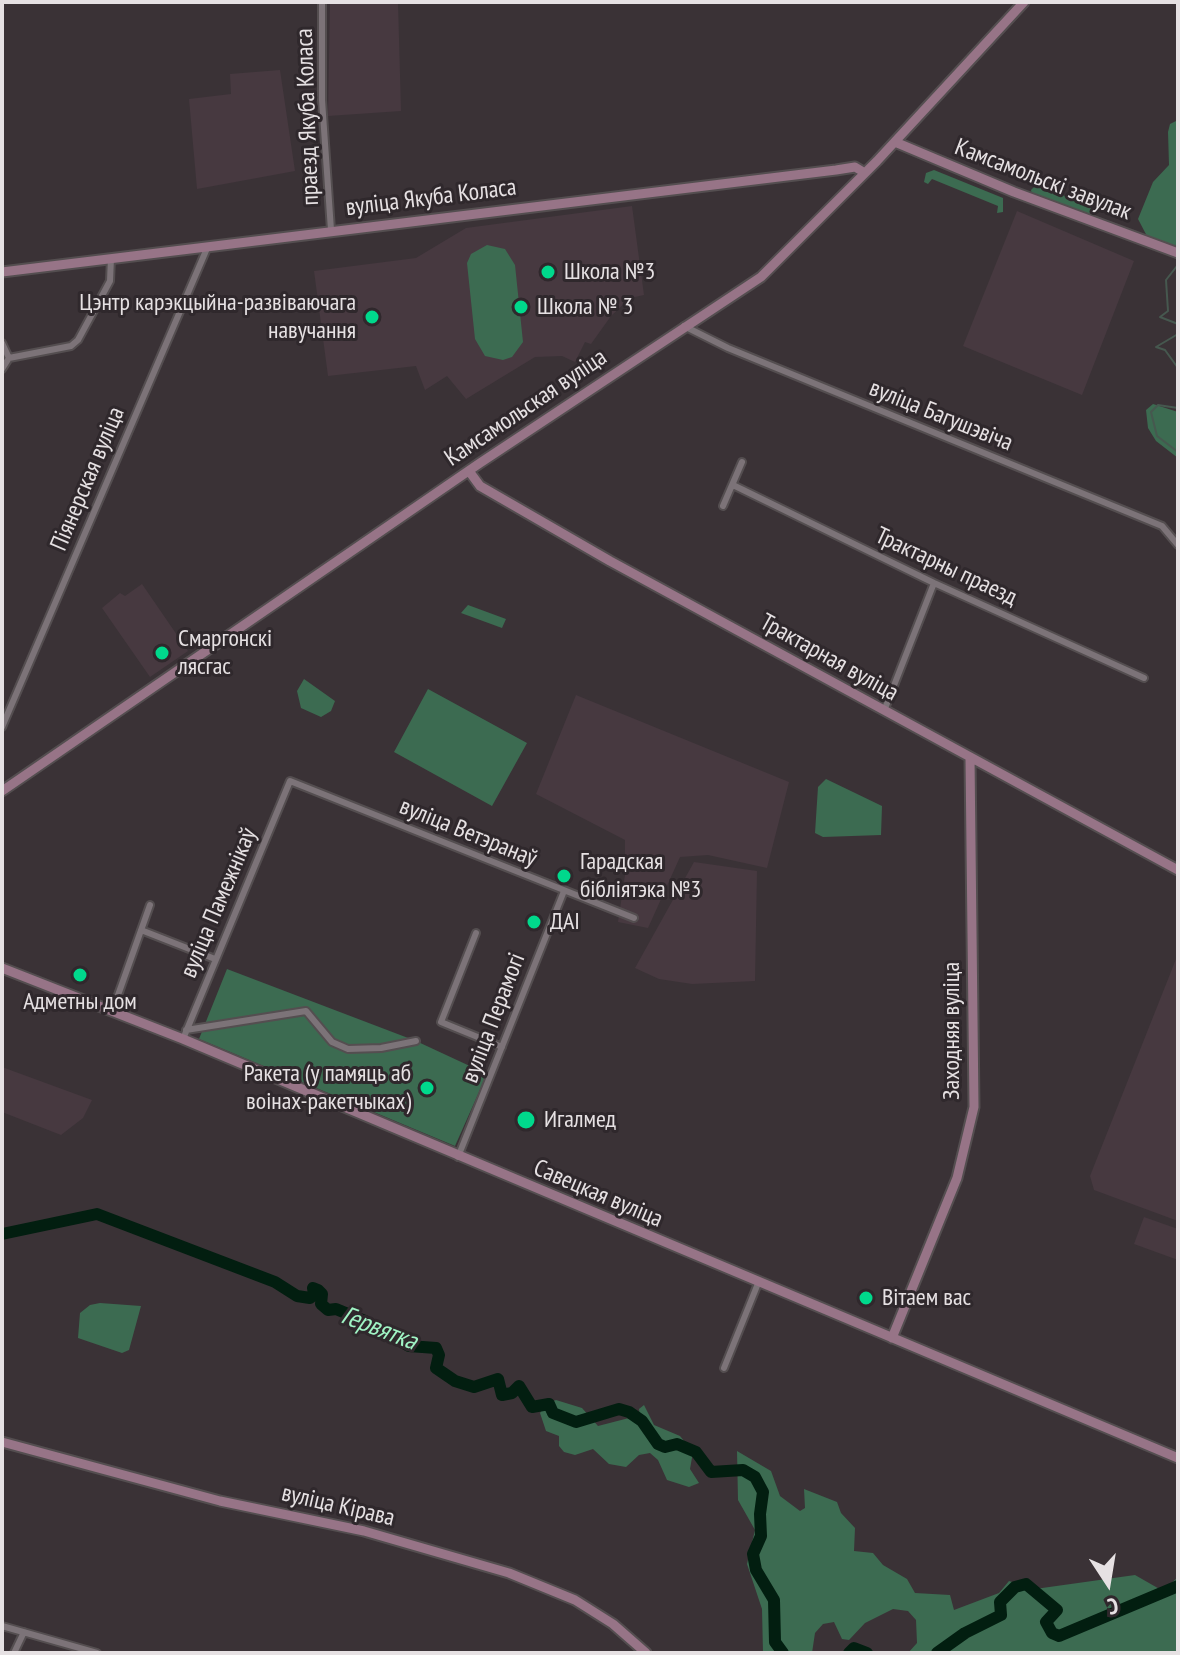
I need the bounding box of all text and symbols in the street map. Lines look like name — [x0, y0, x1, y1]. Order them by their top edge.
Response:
street label: праезд Якуба Коласа — [291, 28, 325, 206]
street label: Камсамольскі завулак — [951, 133, 1135, 227]
street label: вуліца Якуба Коласа — [344, 173, 518, 223]
place label: Школа №3 — [564, 258, 655, 286]
marker: Школа №3 — [539, 263, 557, 281]
place label: Цэнтр карэкцыйна-развіваючага навучання — [79, 289, 356, 345]
place label: Школа № 3 — [537, 293, 633, 321]
marker: Школа № 3 — [512, 298, 530, 316]
marker: Цэнтр карэкцыйна-развіваючага навучання — [363, 308, 381, 326]
street label: Камсамольская вуліца — [440, 343, 612, 473]
street label: вуліца Багушэвіча — [865, 374, 1017, 458]
street label: Піянерская вуліца — [45, 403, 131, 555]
street label: Трактарны праезд — [870, 522, 1022, 612]
street label: Трактарная вуліца — [755, 608, 903, 708]
place label: Смаргонскі лясгас — [178, 625, 272, 681]
marker: Смаргонскі лясгас — [153, 644, 171, 662]
street label: вуліца Ветэранаў — [395, 792, 541, 874]
street label: вуліца Памежнікаў — [175, 824, 263, 982]
place label: Гарадская бібліятэка №3 — [580, 848, 701, 904]
marker: Гарадская бібліятэка №3 — [555, 867, 573, 885]
place label: ДАІ — [550, 908, 580, 936]
marker: ДАІ — [525, 913, 543, 931]
street label: вуліца Перамогі — [456, 949, 532, 1087]
street label: Заходняя вуліца — [938, 962, 966, 1100]
marker: Адметны дом — [71, 966, 89, 984]
place label: Адметны дом — [23, 988, 137, 1016]
place label: Ракета (у памяць аб воінах-ракетчыках) — [244, 1060, 411, 1116]
marker: Ракета (у памяць аб воінах-ракетчыках) — [418, 1079, 436, 1097]
place label: Игалмед — [544, 1106, 616, 1134]
marker: Игалмед — [515, 1109, 537, 1131]
street label: Савецкая вуліца — [529, 1154, 667, 1234]
place label: Вітаем вас — [882, 1284, 971, 1312]
marker: Вітаем вас — [857, 1289, 875, 1307]
water label: Гервятка — [337, 1300, 421, 1358]
street label: вуліца Кірава — [279, 1479, 397, 1533]
north arrow — [1068, 1543, 1148, 1623]
text: С — [1105, 1592, 1121, 1621]

